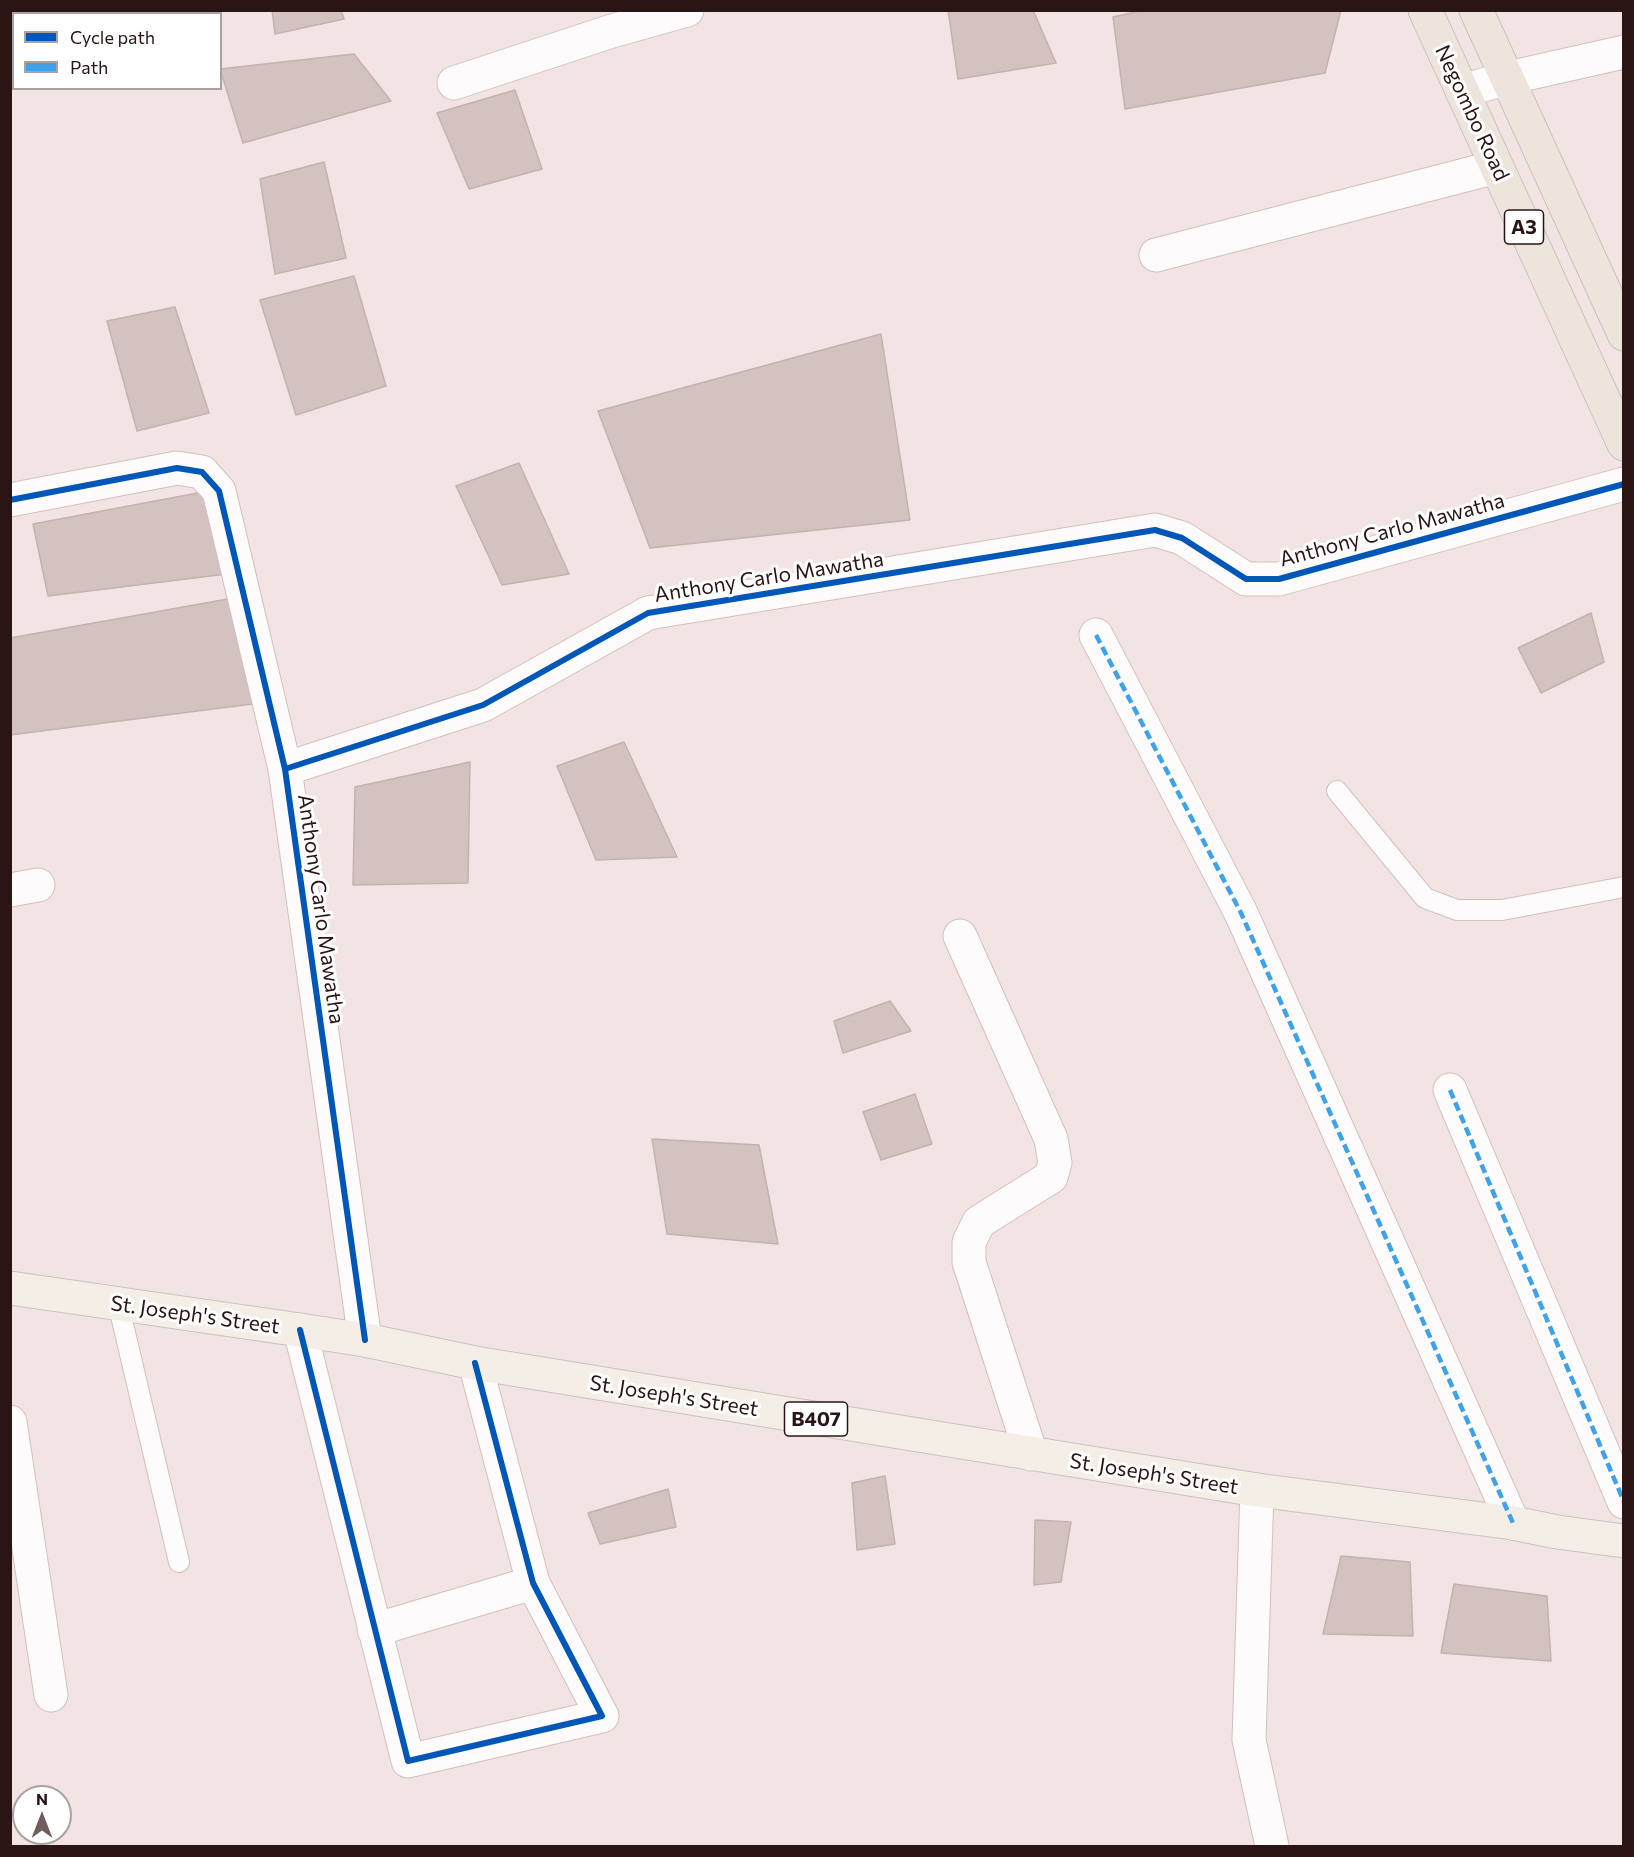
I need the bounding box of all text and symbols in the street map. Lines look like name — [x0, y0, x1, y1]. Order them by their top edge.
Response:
legend — [12, 12, 222, 90]
text: Cycle path — [70, 26, 155, 48]
street label: Negombo Road — [1430, 41, 1514, 185]
text: Path — [70, 56, 108, 78]
road number: A3 — [1504, 210, 1544, 244]
street label: Anthony Carlo Mawatha — [1277, 488, 1507, 572]
street label: Anthony Carlo Mawatha — [653, 546, 885, 608]
street label: Anthony Carlo Mawatha — [292, 792, 350, 1026]
street label: St. Joseph's Street — [109, 1291, 281, 1339]
street label: St. Joseph's Street — [588, 1370, 760, 1422]
road number: B407 — [784, 1402, 848, 1436]
street label: St. Joseph's Street — [1068, 1448, 1240, 1500]
north arrow — [12, 1785, 72, 1845]
text: N — [36, 1789, 48, 1808]

